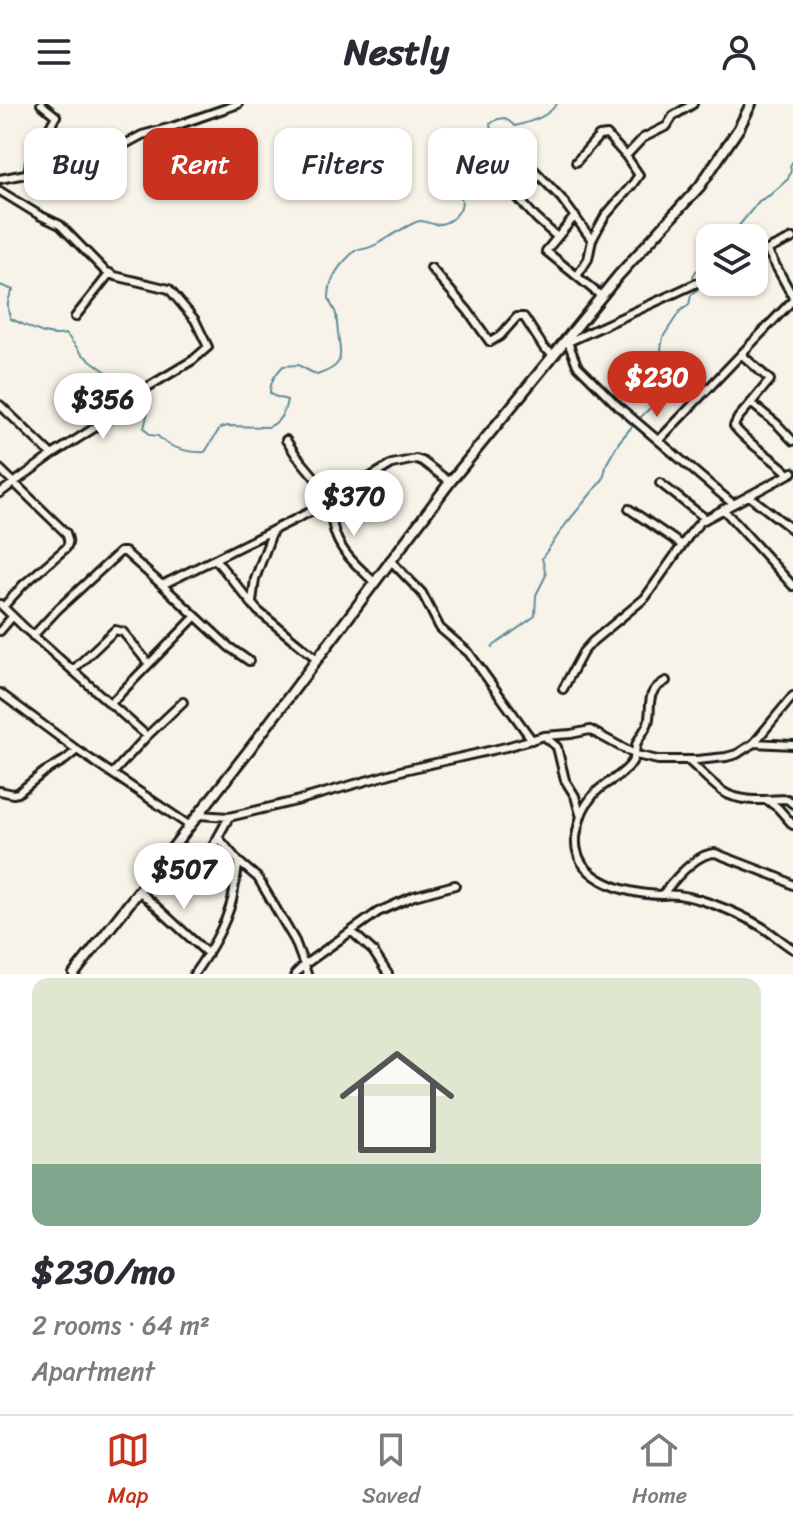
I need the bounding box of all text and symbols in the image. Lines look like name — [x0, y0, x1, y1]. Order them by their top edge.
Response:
text: Nestly — [344, 20, 449, 84]
icon: menu — [32, 30, 76, 74]
icon: person — [717, 30, 761, 74]
chip: Buy — [24, 128, 127, 200]
chip: Rent — [143, 128, 258, 200]
chip: Filters — [274, 128, 412, 200]
chip: New — [428, 128, 537, 200]
map controls — [696, 224, 768, 296]
button: layers — [696, 224, 768, 296]
pin: $230 — [610, 351, 704, 419]
text: $230 — [625, 354, 689, 400]
pin: $356 — [56, 373, 150, 441]
text: $356 — [72, 376, 134, 422]
pin: $370 — [307, 470, 401, 538]
text: $370 — [322, 473, 386, 519]
pin: $507 — [137, 843, 231, 911]
text: $507 — [152, 846, 216, 892]
icon: home — [325, 1030, 469, 1174]
text: $230/mo — [32, 1242, 175, 1302]
text: 2 rooms · 64 m² — [32, 1302, 210, 1348]
text: Apartment — [32, 1348, 155, 1394]
tab: Map — [106, 1428, 150, 1515]
tab: Saved — [362, 1428, 420, 1515]
tab: Home — [632, 1428, 687, 1515]

